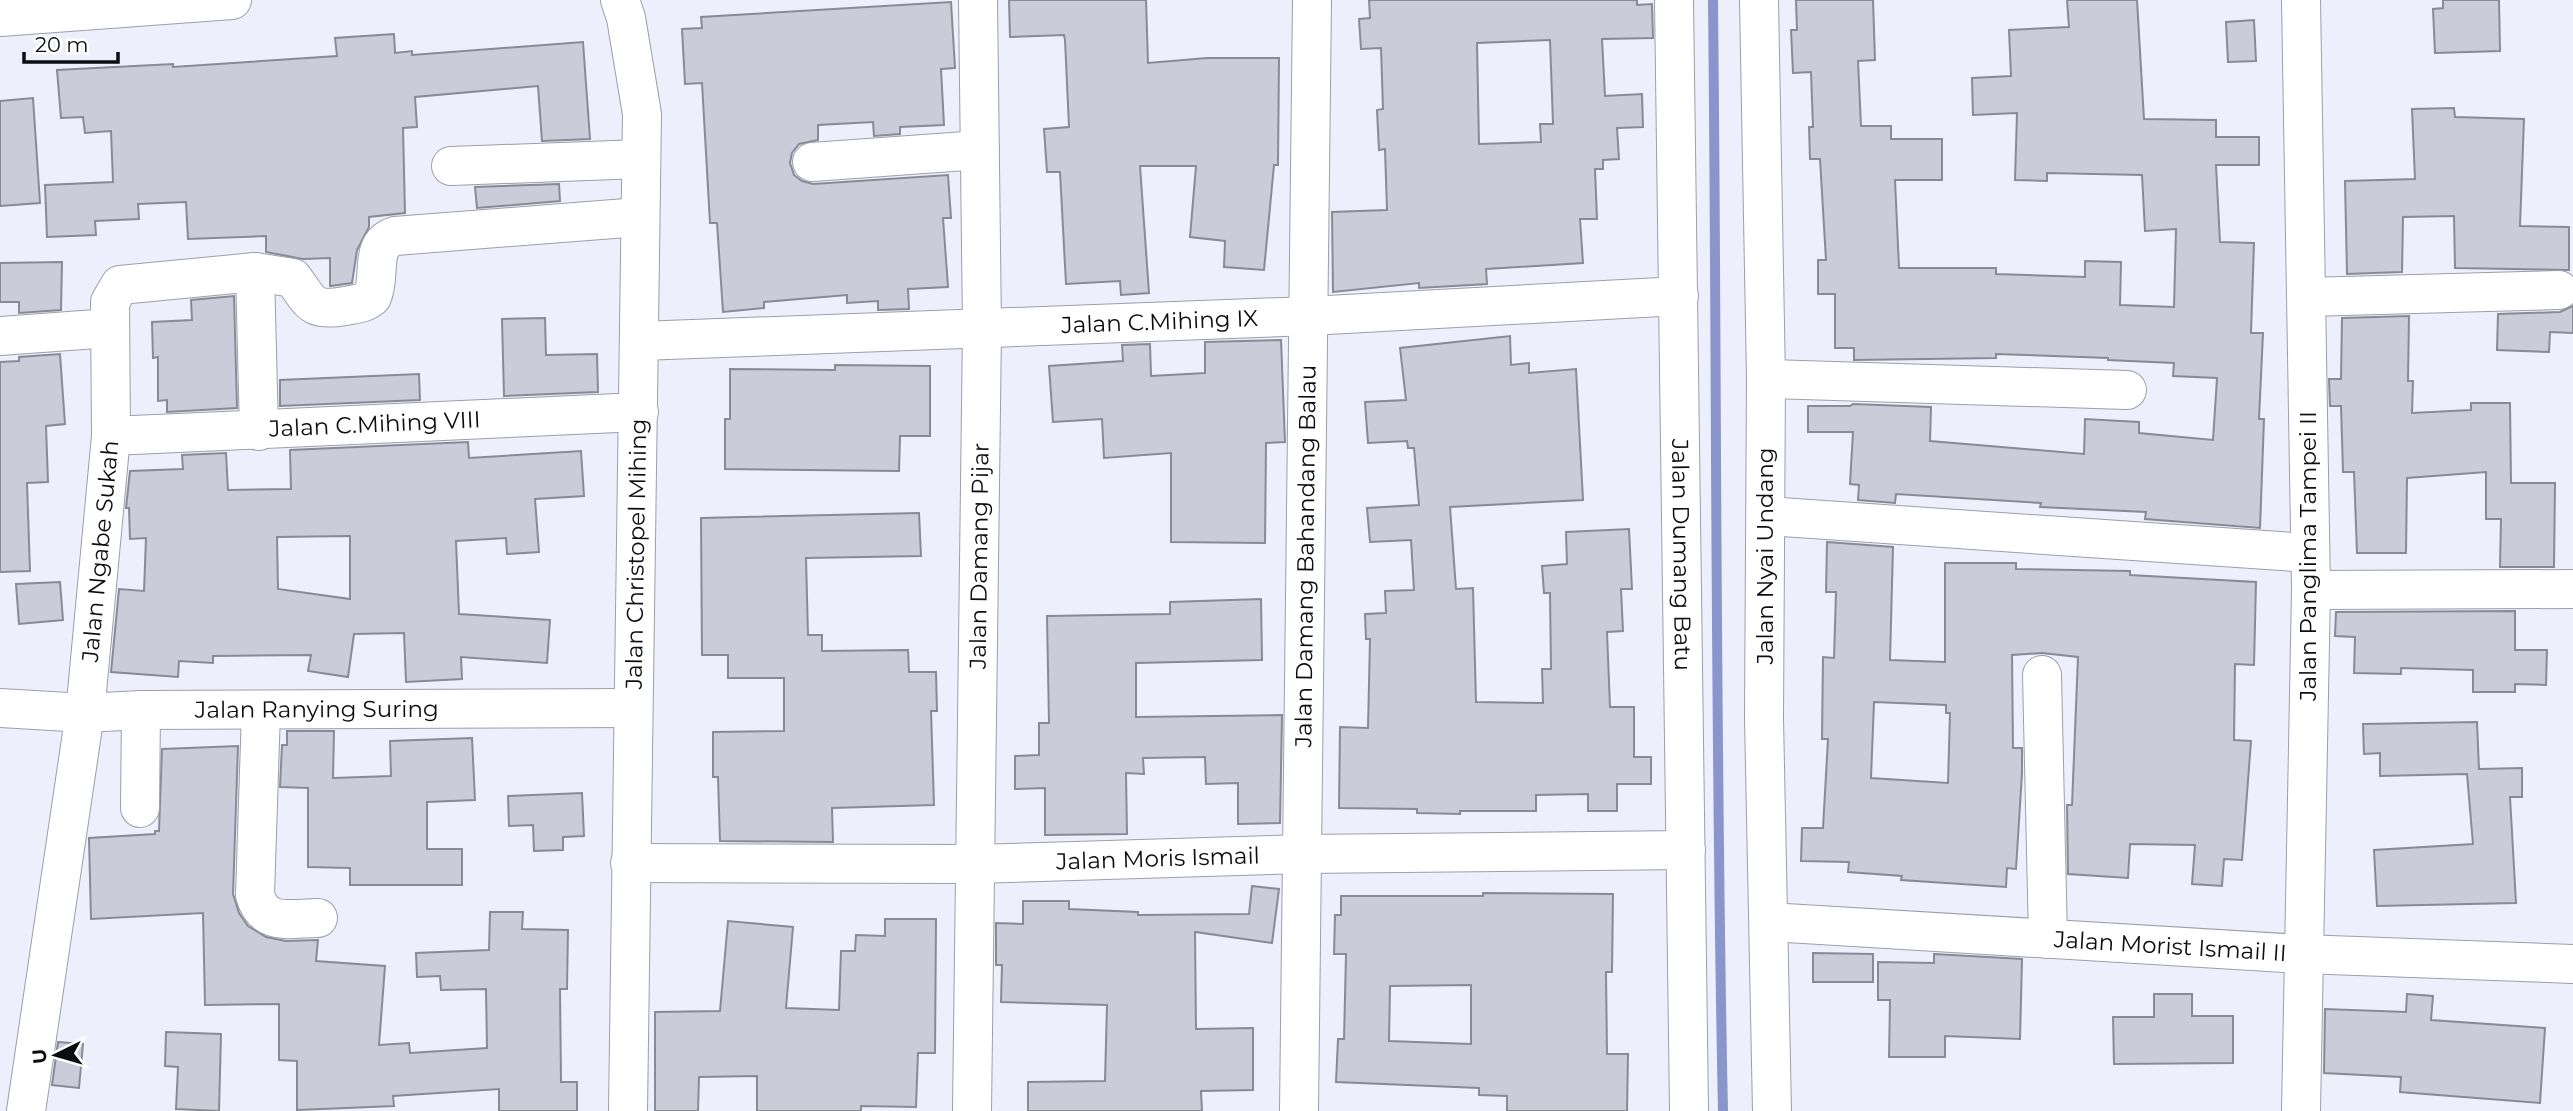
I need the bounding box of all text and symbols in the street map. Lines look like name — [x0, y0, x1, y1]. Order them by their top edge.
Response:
scale bar — [24, 21, 119, 65]
text: 20 m — [35, 32, 89, 57]
street label: Jalan C.Mihing IX — [1060, 304, 1259, 339]
street label: Jalan Damang Bahandang Balau — [1289, 365, 1322, 749]
street label: Jalan C.Mihing VIII — [267, 405, 481, 443]
street label: Jalan Panglima Tampei II — [2294, 411, 2322, 702]
street label: Jalan Christopel Mihing — [620, 418, 652, 691]
street label: Jalan Dumang Batu — [1666, 438, 1697, 671]
street label: Jalan Ngabe Sukah — [76, 439, 125, 664]
street label: Jalan Damang Pijar — [964, 443, 995, 670]
street label: Jalan Nyai Undang — [1751, 447, 1779, 666]
street label: Jalan Ranying Suring — [194, 695, 439, 724]
street label: Jalan Moris Ismail — [1055, 841, 1260, 876]
street label: Jalan Morist Ismail II — [2052, 925, 2288, 967]
north arrow — [21, 1020, 91, 1090]
text: U — [27, 1048, 52, 1065]

